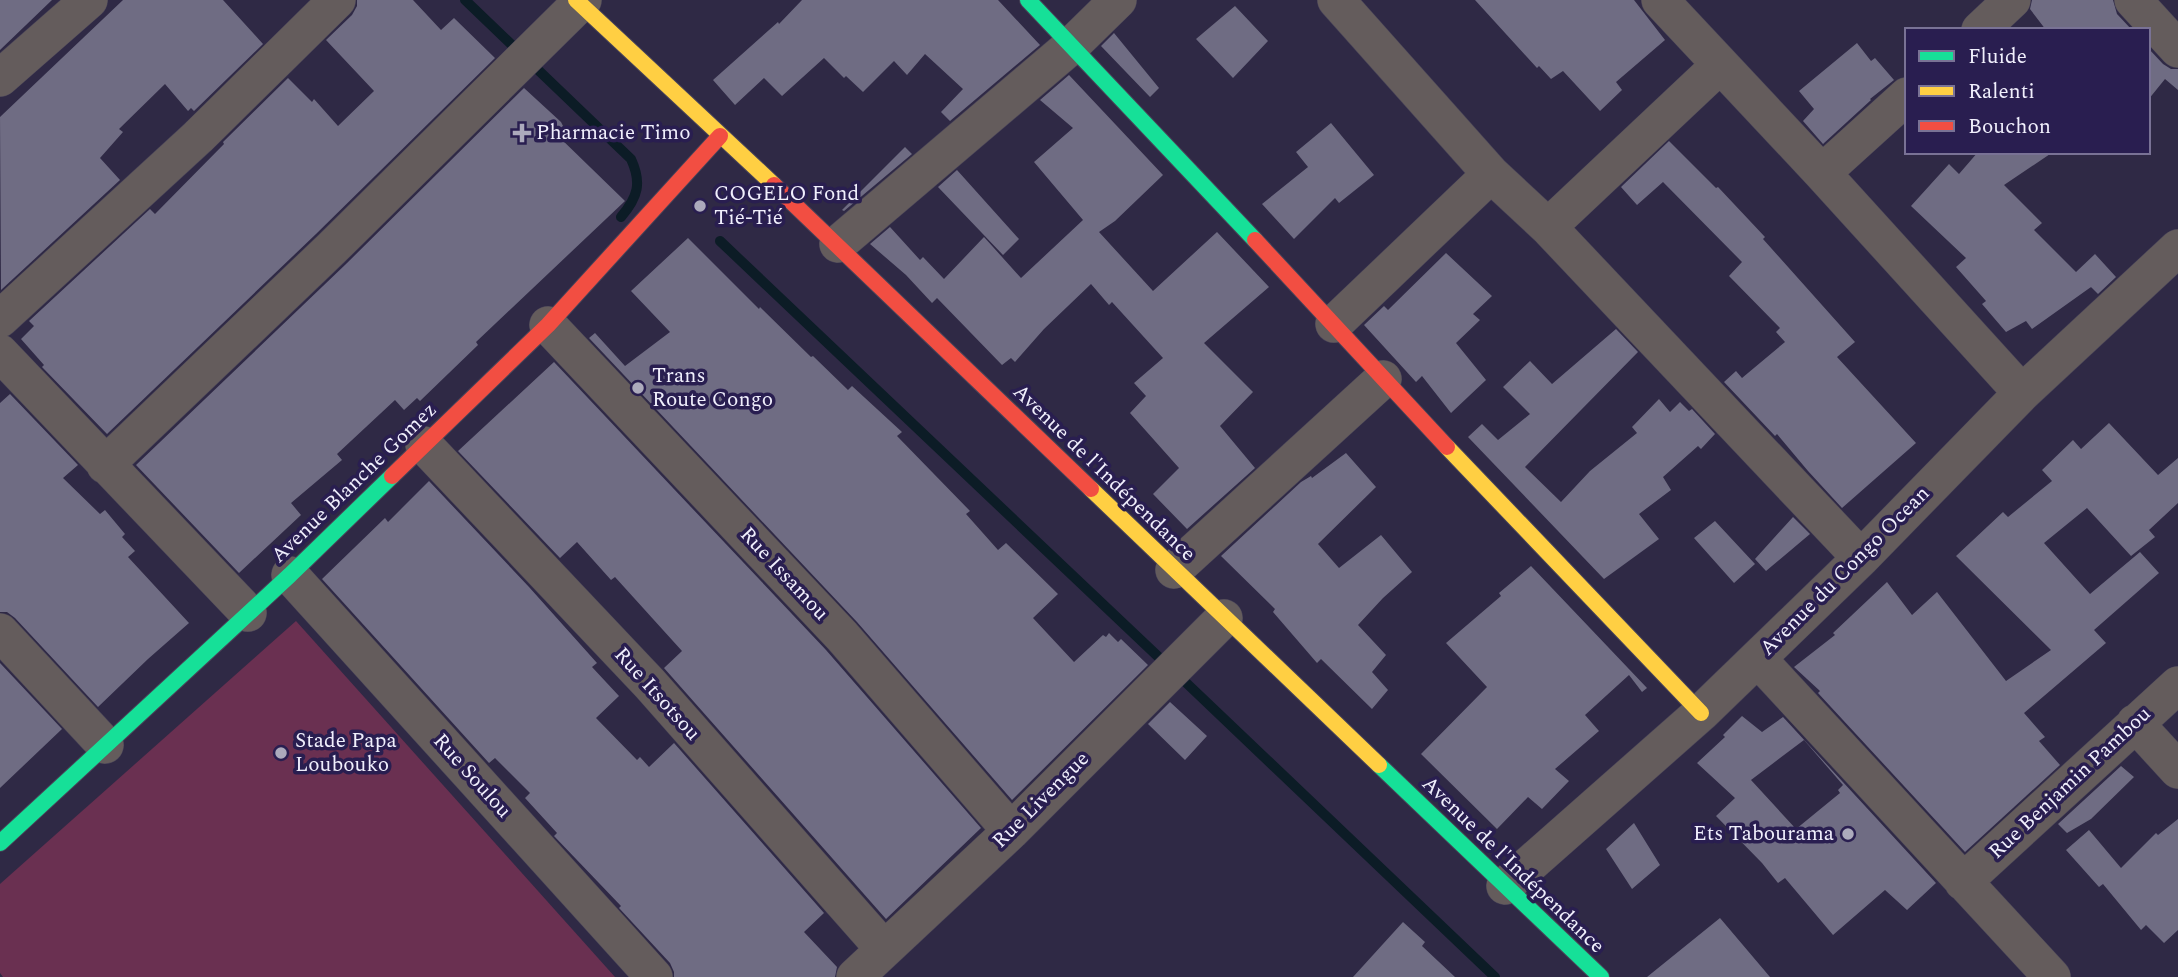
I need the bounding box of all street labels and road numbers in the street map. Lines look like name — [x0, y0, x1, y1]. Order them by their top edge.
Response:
street label: Avenue de l'Indépendance — [1005, 377, 1203, 569]
street label: Avenue Blanche Gomez — [264, 395, 444, 571]
street label: Avenue du Congo Ocean — [1752, 478, 1938, 664]
street label: Rue Issamou — [732, 520, 836, 628]
street label: Rue Itsotsou — [606, 640, 708, 748]
street label: Rue Benjamin Pambou — [1981, 699, 2159, 867]
street label: Rue Soulou — [425, 726, 519, 826]
street label: Rue Livengue — [985, 744, 1097, 856]
street label: Avenue de l'Indépendance — [1414, 769, 1612, 961]

